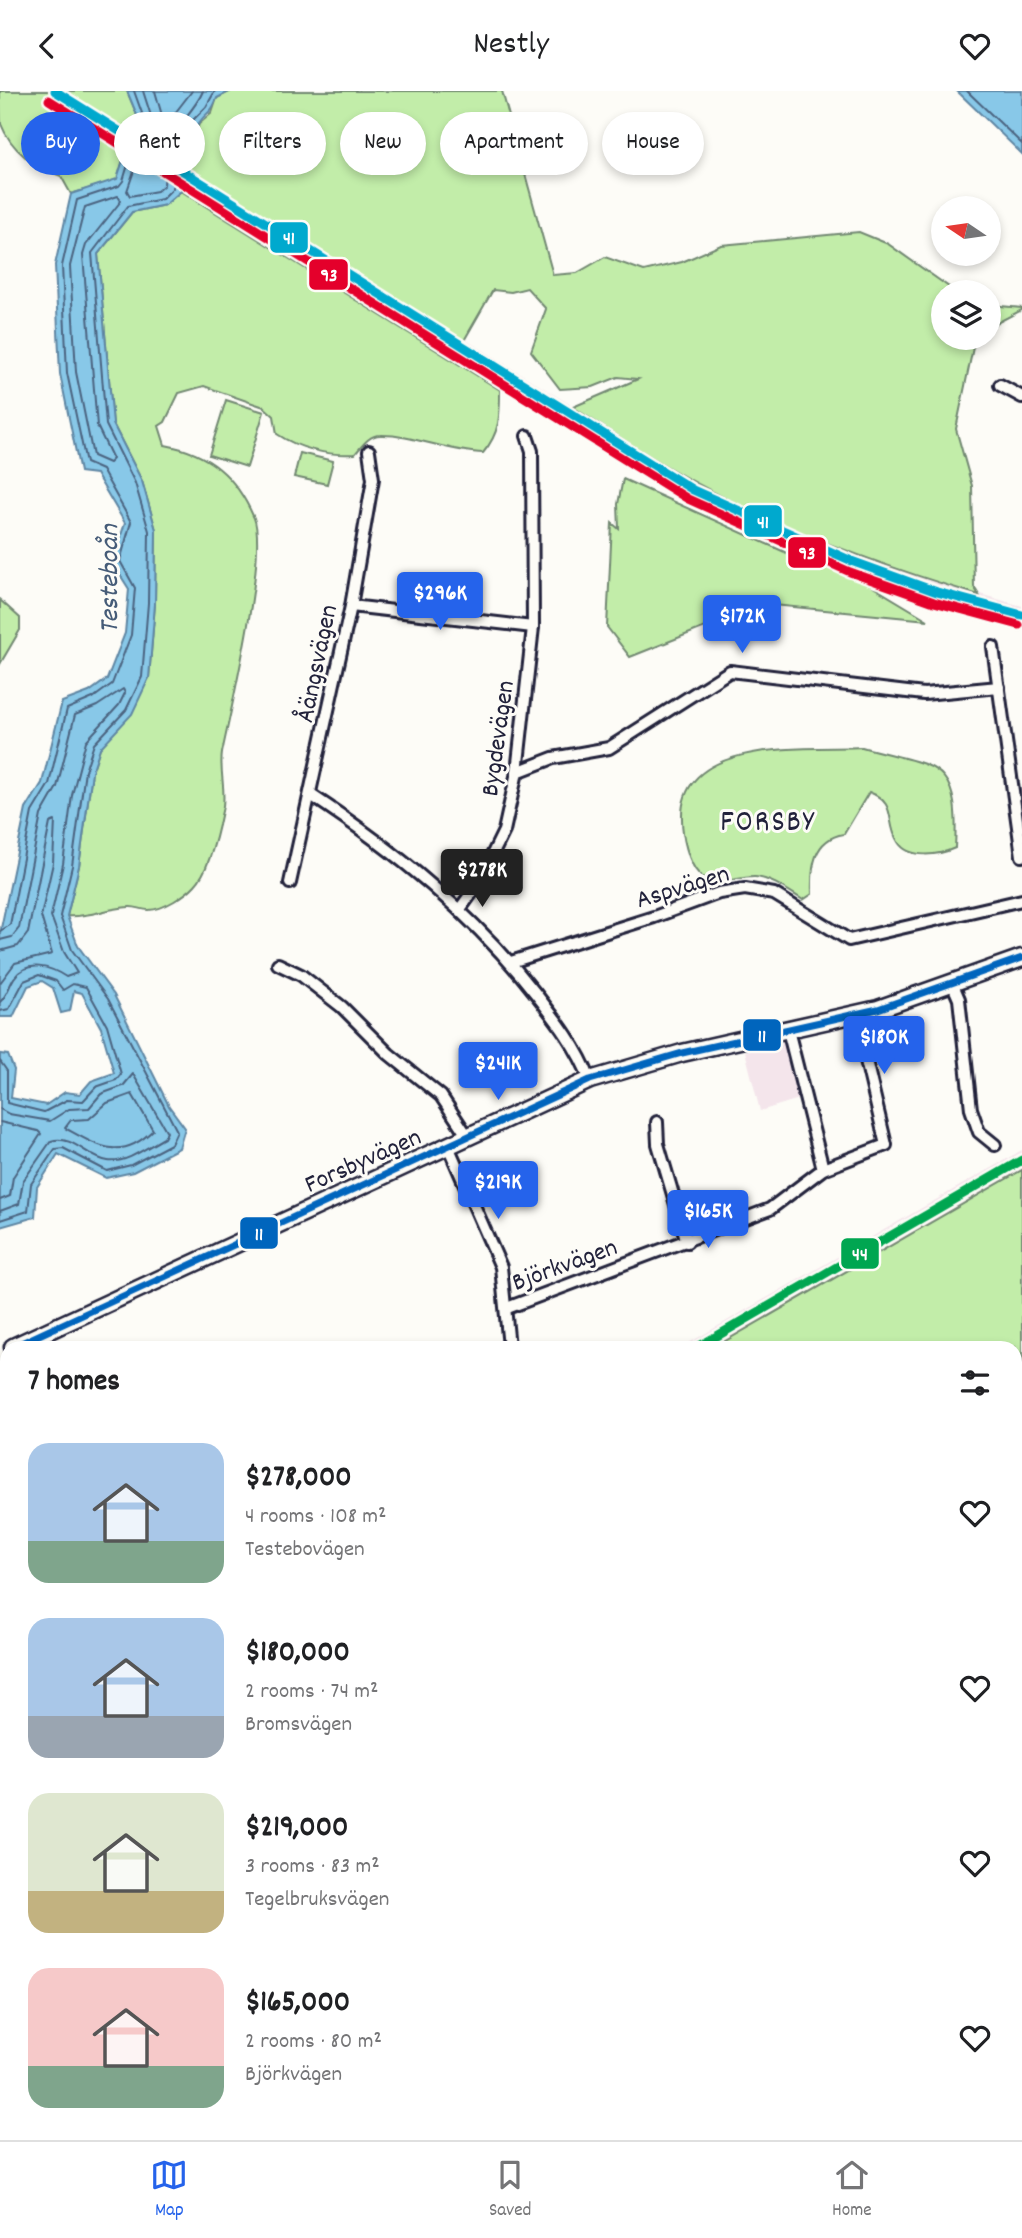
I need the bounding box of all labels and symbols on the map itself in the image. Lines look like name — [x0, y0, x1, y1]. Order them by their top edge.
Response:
north arrow — [931, 196, 1001, 266]
line badge: 41 — [269, 221, 309, 254]
text: 41 — [283, 227, 295, 254]
line badge: 93 — [308, 258, 349, 291]
text: 93 — [320, 264, 338, 291]
line badge: 41 — [743, 504, 783, 538]
text: 41 — [757, 511, 769, 538]
water label: Testeboån — [92, 523, 132, 634]
line badge: 93 — [787, 536, 827, 569]
text: 93 — [798, 542, 816, 569]
pin: $296K — [391, 573, 489, 632]
pin: $172K — [693, 595, 791, 655]
street label: Åängsvägen — [288, 601, 349, 726]
street label: Bygdevägen — [473, 678, 526, 799]
district label: FORSBY — [720, 803, 816, 846]
pin: $278K — [433, 849, 531, 909]
street label: Aspvägen — [632, 857, 734, 920]
pin: $180K — [835, 1017, 933, 1076]
line badge: 11 — [742, 1018, 782, 1052]
text: 11 — [758, 1025, 766, 1052]
pin: $241K — [449, 1042, 547, 1102]
street label: Forsbyvägen — [299, 1120, 428, 1204]
pin: $219K — [449, 1161, 547, 1221]
pin: $165K — [659, 1191, 757, 1250]
line badge: 11 — [239, 1216, 279, 1250]
text: 11 — [255, 1223, 263, 1250]
street label: Björkvägen — [507, 1230, 623, 1302]
line badge: 44 — [840, 1237, 880, 1270]
text: 44 — [852, 1243, 868, 1270]

